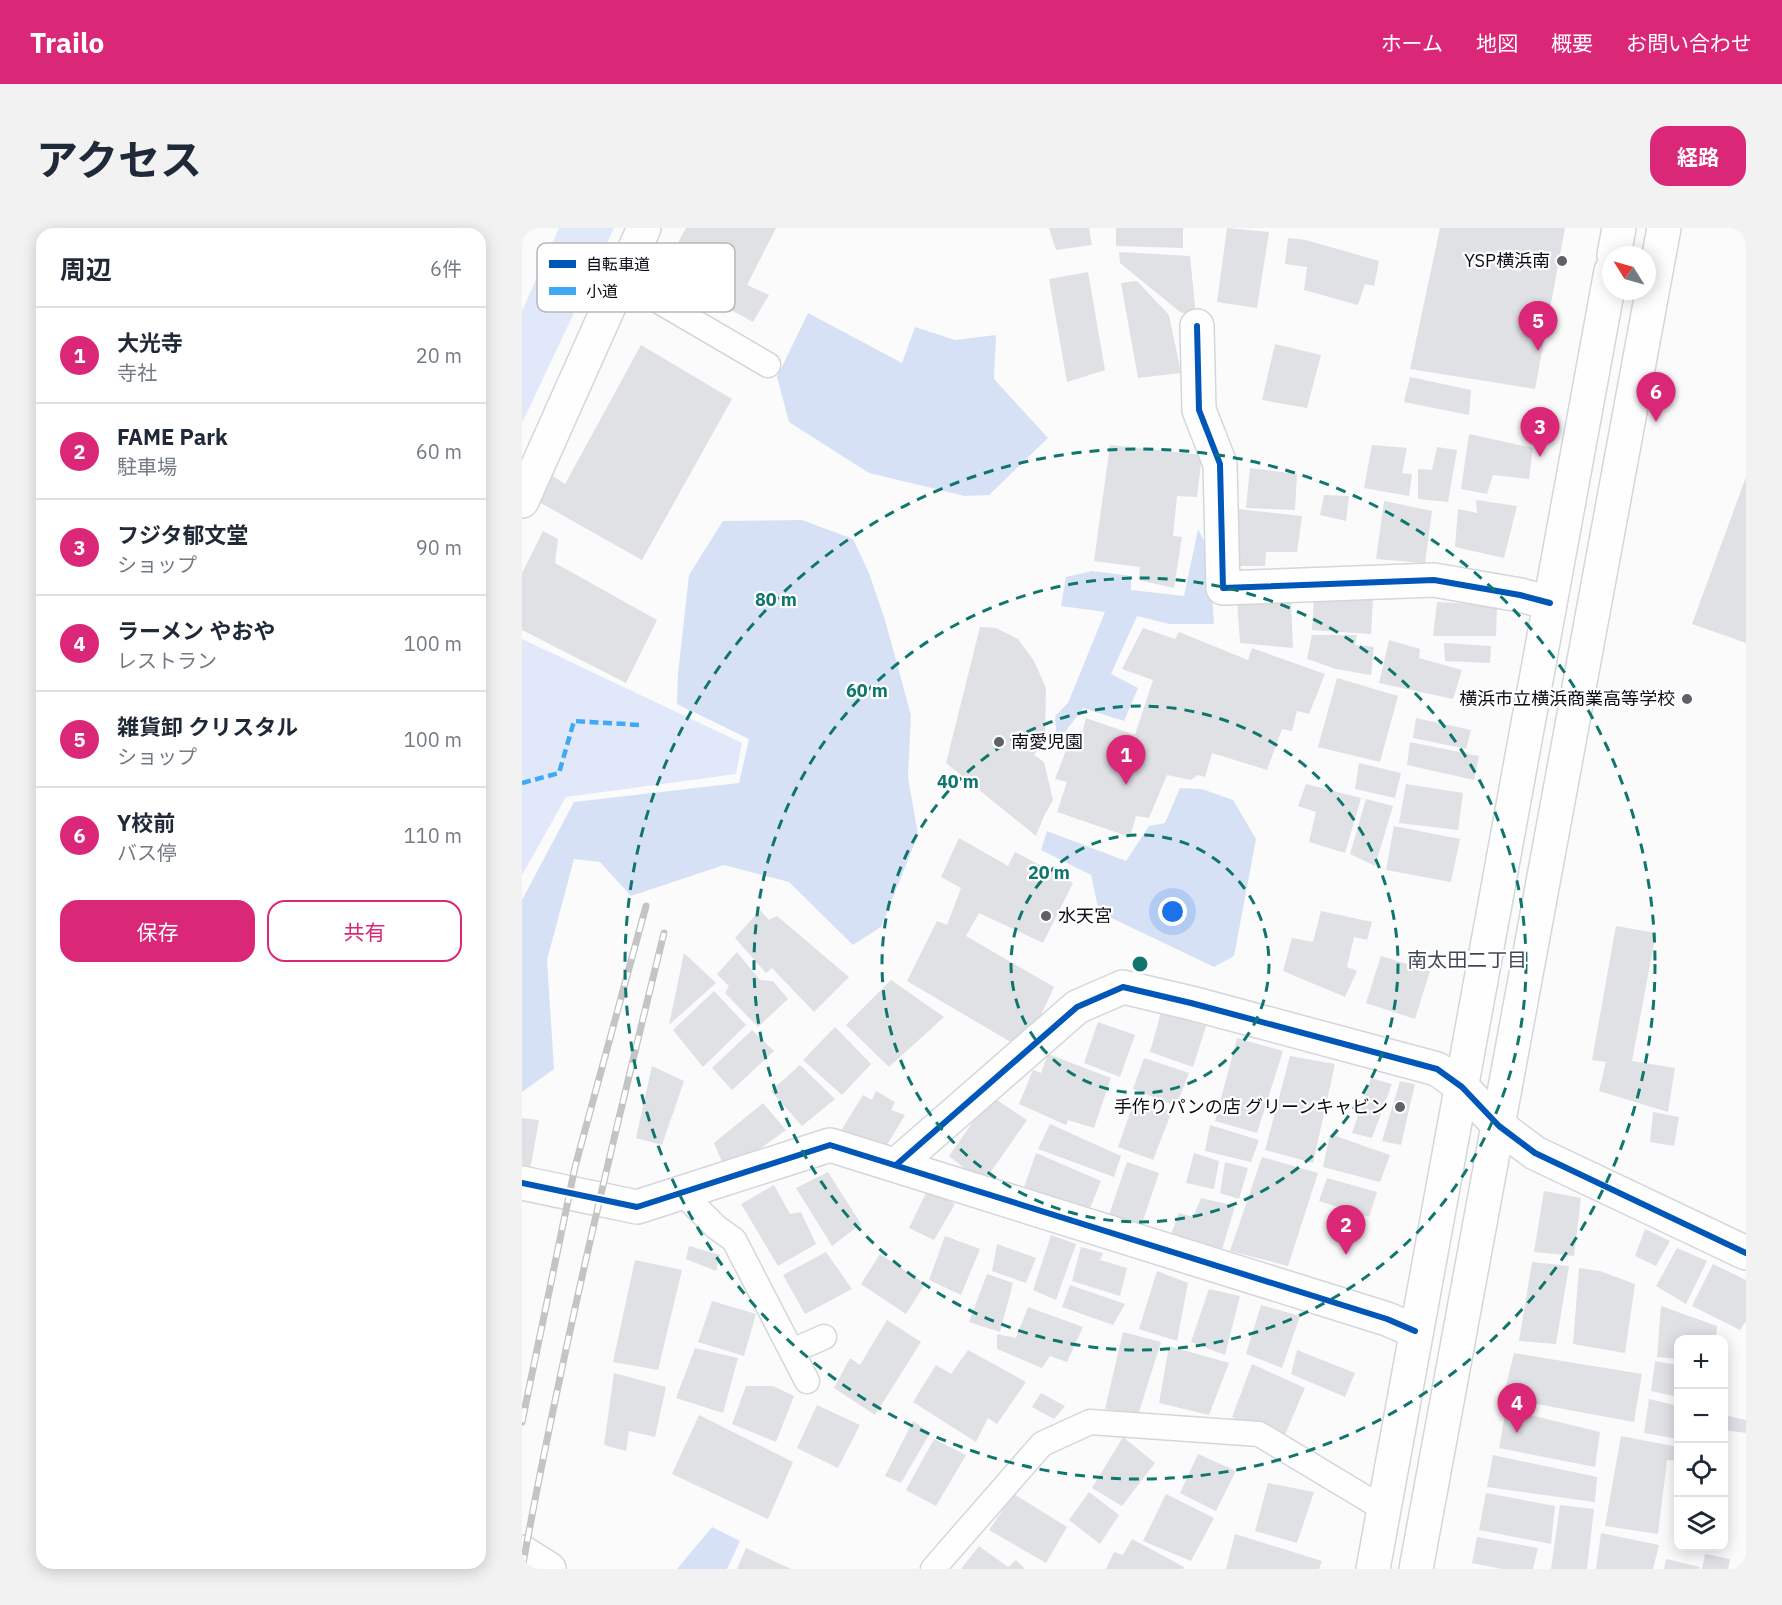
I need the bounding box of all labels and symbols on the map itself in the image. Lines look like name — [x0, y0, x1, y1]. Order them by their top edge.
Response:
legend — [537, 243, 735, 312]
north arrow — [1602, 246, 1656, 300]
place label: YSP横浜南 — [1464, 249, 1550, 272]
text: 自転車道 — [586, 254, 650, 274]
marker: YSP横浜南 — [1555, 254, 1569, 268]
text: 小道 — [586, 281, 618, 301]
pin: 5 — [1518, 302, 1558, 351]
pin: 6 — [1636, 372, 1676, 422]
pin: 3 — [1520, 408, 1560, 457]
text: 80 m — [755, 588, 797, 611]
text: 60 m — [846, 679, 888, 702]
place label: 横浜市立横浜商業高等学校 — [1459, 687, 1675, 710]
marker: 横浜市立横浜商業高等学校 — [1680, 692, 1694, 706]
place label: 南愛児園 — [1011, 730, 1083, 753]
marker: 南愛児園 — [992, 735, 1006, 749]
pin: 1 — [1106, 736, 1146, 785]
text: 40 m — [937, 770, 979, 793]
text: 20 m — [1028, 861, 1070, 884]
your location — [1158, 897, 1187, 926]
place label: 水天宮 — [1058, 904, 1112, 927]
marker: 水天宮 — [1039, 909, 1053, 923]
district label: 南太田二丁目 — [1407, 946, 1527, 973]
centre of rings — [1130, 954, 1150, 974]
place label: 手作りパンの店 グリーンキャビン — [1114, 1095, 1388, 1118]
marker: 手作りパンの店 グリーンキャビン — [1393, 1100, 1407, 1114]
pin: 2 — [1326, 1206, 1366, 1255]
pin: 4 — [1498, 1384, 1536, 1433]

